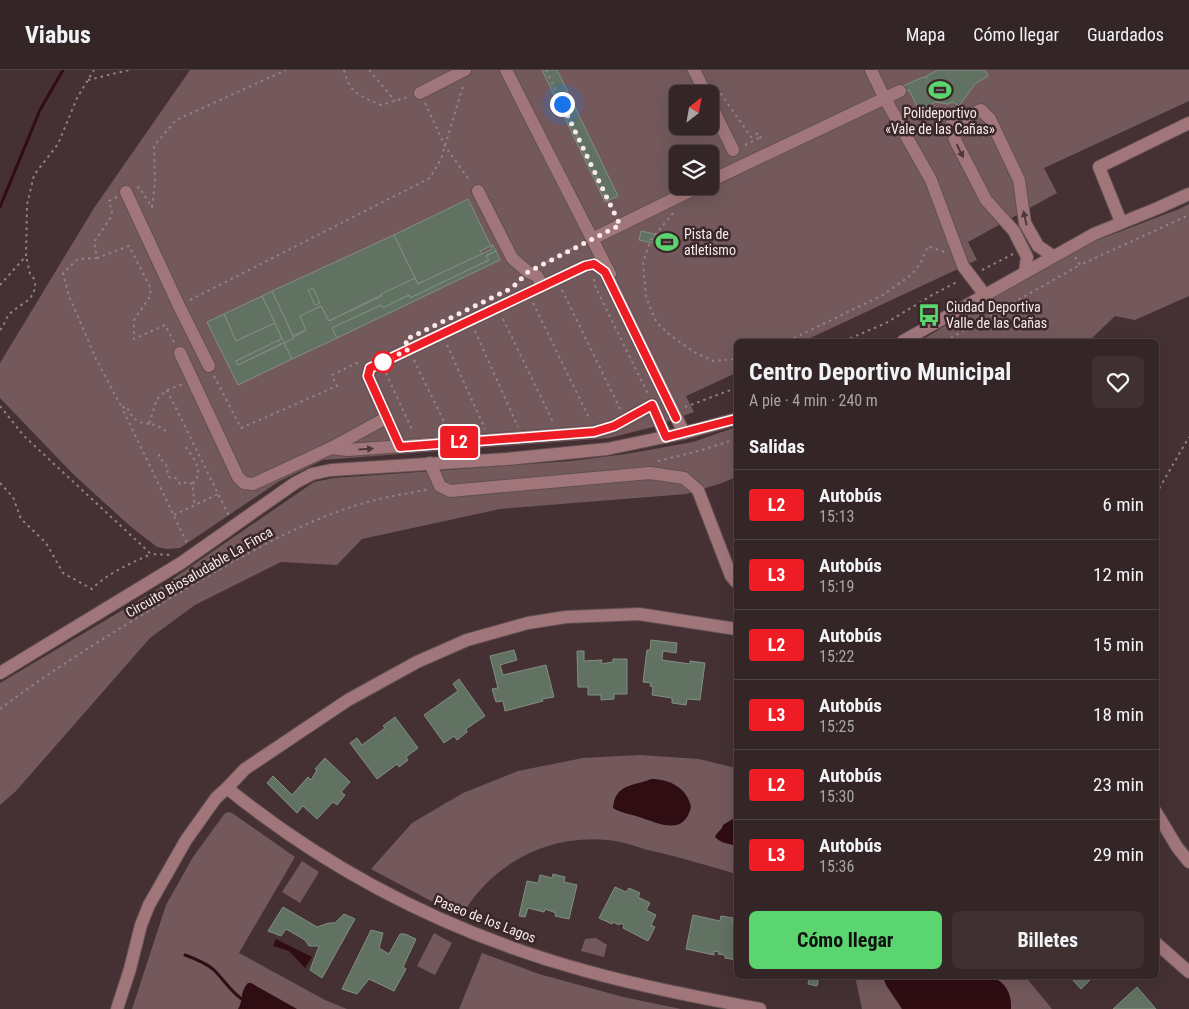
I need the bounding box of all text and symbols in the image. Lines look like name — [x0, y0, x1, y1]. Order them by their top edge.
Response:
text: Viabus — [25, 21, 91, 49]
text: Mapa — [906, 24, 945, 45]
text: Cómo llegar — [973, 24, 1059, 45]
text: Guardados — [1087, 24, 1164, 45]
sports icon: Polideportivo «Vale de las Cañas» — [927, 77, 953, 103]
north arrow — [669, 85, 719, 135]
map controls — [669, 85, 719, 195]
your location — [550, 92, 575, 117]
place label: Polideportivo «Vale de las Cañas» — [885, 105, 995, 137]
one-way arrow — [956, 144, 964, 158]
button: layers — [669, 145, 719, 195]
one-way arrow — [1021, 211, 1029, 226]
place label: Pista de atletismo — [684, 226, 736, 258]
sports icon: Pista de atletismo — [654, 229, 680, 255]
place label: Ciudad Deportiva Valle de las Cañas — [946, 299, 1047, 331]
bus stop icon: Ciudad Deportiva Valle de las Cañas — [916, 302, 942, 328]
unlabelled marker — [372, 351, 394, 373]
button: heart — [1092, 356, 1144, 408]
text: Centro Deportivo Municipal — [749, 358, 1011, 386]
text: A pie · 4 min · 240 m — [749, 391, 878, 410]
line badge: L2 — [436, 426, 482, 458]
text: L2 — [450, 431, 468, 452]
text: Salidas — [749, 435, 805, 458]
one-way arrow — [358, 445, 374, 453]
text: Autobús — [819, 484, 882, 507]
text: 6 min — [1102, 493, 1144, 516]
text: L2 — [768, 494, 785, 515]
text: 15:13 — [819, 507, 854, 526]
street label: Circuito Biosaludable La Finca — [123, 523, 275, 621]
text: Autobús — [819, 554, 882, 577]
text: 12 min — [1093, 563, 1144, 586]
text: L3 — [768, 564, 785, 585]
text: 15:19 — [819, 577, 854, 596]
text: Autobús — [819, 624, 882, 647]
text: 15 min — [1093, 633, 1144, 656]
text: L2 — [768, 634, 785, 655]
text: 15:22 — [819, 647, 854, 666]
text: Autobús — [819, 694, 882, 717]
text: 18 min — [1093, 703, 1144, 726]
text: L3 — [768, 704, 785, 725]
text: 15:25 — [819, 717, 854, 736]
text: Autobús — [819, 764, 882, 787]
text: 23 min — [1093, 773, 1144, 796]
text: L2 — [768, 774, 785, 795]
text: 15:30 — [819, 787, 854, 806]
text: Autobús — [819, 834, 882, 857]
text: 29 min — [1093, 843, 1144, 866]
text: L3 — [768, 844, 785, 865]
text: 15:36 — [819, 857, 854, 876]
street label: Paseo de los Lagos — [432, 892, 538, 946]
button: Cómo llegar — [749, 911, 942, 969]
button: Billetes — [952, 911, 1144, 969]

